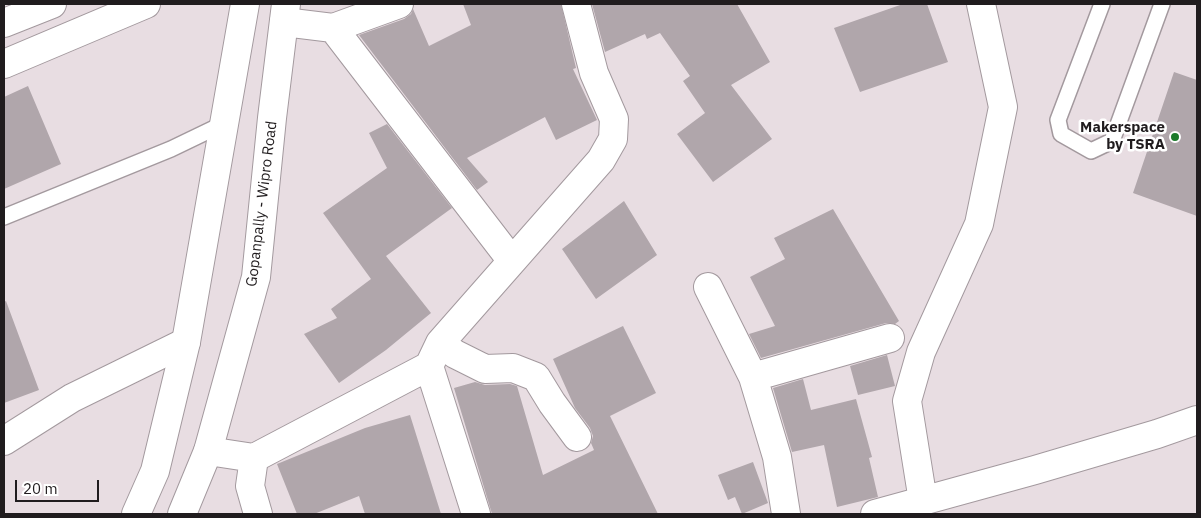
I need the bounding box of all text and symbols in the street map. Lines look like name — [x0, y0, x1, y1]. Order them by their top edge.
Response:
place label: Makerspace by TSRA — [1080, 119, 1165, 154]
street label: Gopanpally - Wipro Road — [243, 120, 281, 288]
marker: Makerspace by TSRA — [1169, 131, 1181, 143]
scale bar — [18, 470, 101, 502]
text: 20 m — [23, 479, 58, 498]

